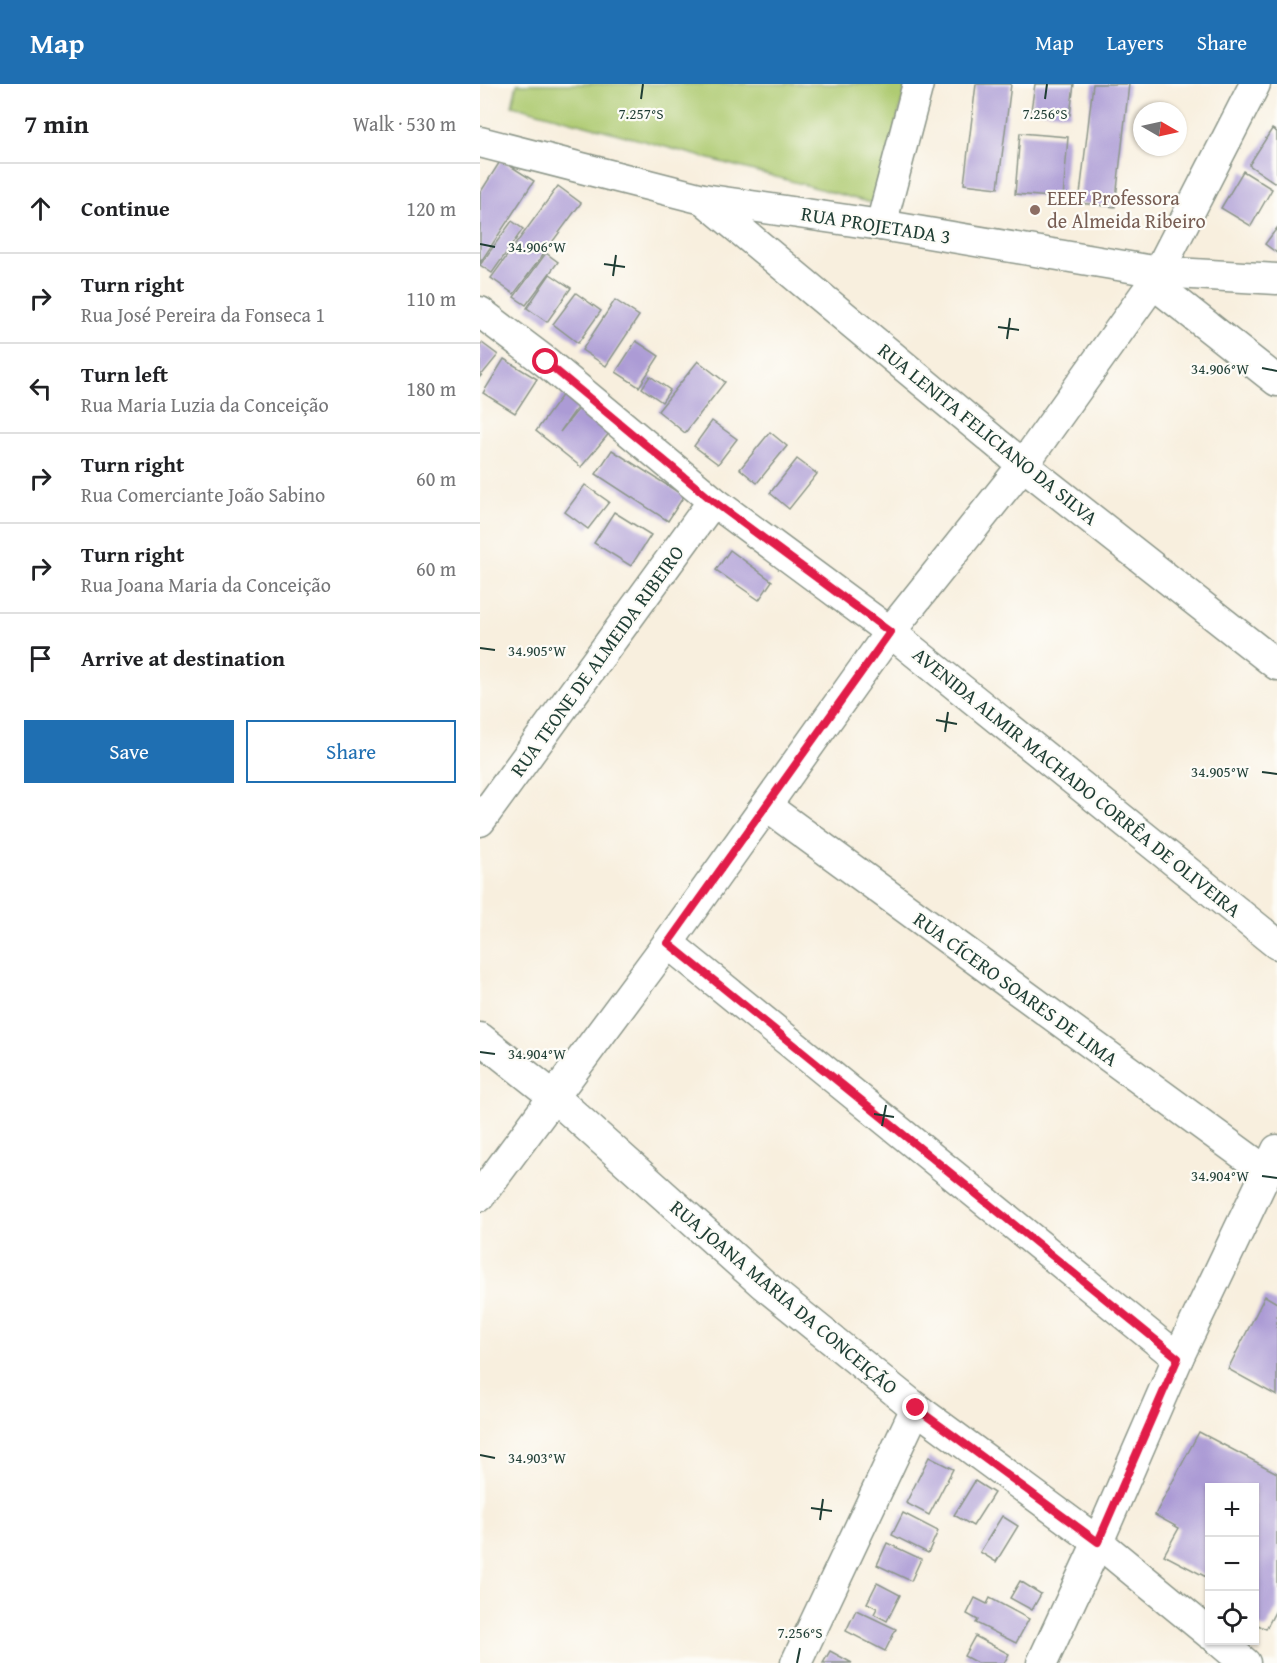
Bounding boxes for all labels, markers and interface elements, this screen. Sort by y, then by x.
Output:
text: Map [30,22,84,63]
text: Map [1035,27,1074,58]
text: Layers [1107,27,1164,58]
text: Share [1197,27,1247,58]
north arrow [1133,102,1187,156]
text: 7.257°S [618,103,664,124]
text: 7.256°S [1022,103,1068,124]
text: 7 min [24,104,89,143]
text: Walk · 530 m [353,109,456,138]
place label: EEEF Professora de Almeida Ribeiro [1047,183,1206,235]
icon: ahead [24,192,57,225]
text: Continue [81,192,170,224]
text: 120 m [406,194,456,223]
street label: RUA PROJETADA 3 [799,198,953,251]
marker: EEEF Professora de Almeida Ribeiro [1028,203,1042,217]
text: 34.906°W [508,236,566,257]
text: Turn right [81,268,184,300]
icon: right [24,282,57,315]
text: 110 m [406,284,456,313]
text: Rua José Pereira da Fonseca 1 [81,300,325,329]
street label: RUA LENITA FELICIANO DA SILVA [872,336,1105,532]
route start [532,348,558,374]
text: Turn left [81,358,168,390]
text: 34.906°W [1191,358,1249,379]
icon: left [24,372,57,405]
text: 180 m [406,374,456,403]
text: Rua Maria Luzia da Conceição [81,390,329,419]
text: Turn right [81,448,184,480]
icon: right [24,462,57,495]
text: 60 m [416,464,456,493]
text: Rua Comerciante João Sabino [81,480,325,509]
text: Turn right [81,538,184,570]
street label: RUA TEONE DE ALMEIDA RIBEIRO [503,539,690,782]
icon: right [24,552,57,585]
text: 60 m [416,554,456,583]
text: Rua Joana Maria da Conceição [81,570,331,599]
text: 34.905°W [508,640,566,661]
street label: AVENIDA ALMIR MACHADO CORRÊA DE OLIVEIRA [907,640,1248,923]
icon: arrive [24,642,57,675]
text: Arrive at destination [81,642,285,674]
button: Save [24,720,234,783]
button: Share [246,720,456,783]
text: 34.905°W [1191,761,1249,782]
street label: RUA CÍCERO SOARES DE LIMA [908,904,1125,1073]
text: 34.904°W [508,1043,566,1064]
text: 34.904°W [1191,1165,1249,1186]
street label: RUA JOANA MARIA DA CONCEIÇÃO [664,1193,904,1401]
route end [902,1394,928,1420]
text: 34.903°W [508,1447,566,1468]
map controls [1205,1483,1259,1645]
button: + [1205,1483,1259,1537]
button: − [1205,1537,1259,1591]
button: locate [1205,1591,1259,1645]
text: 7.256°S [777,1622,823,1643]

